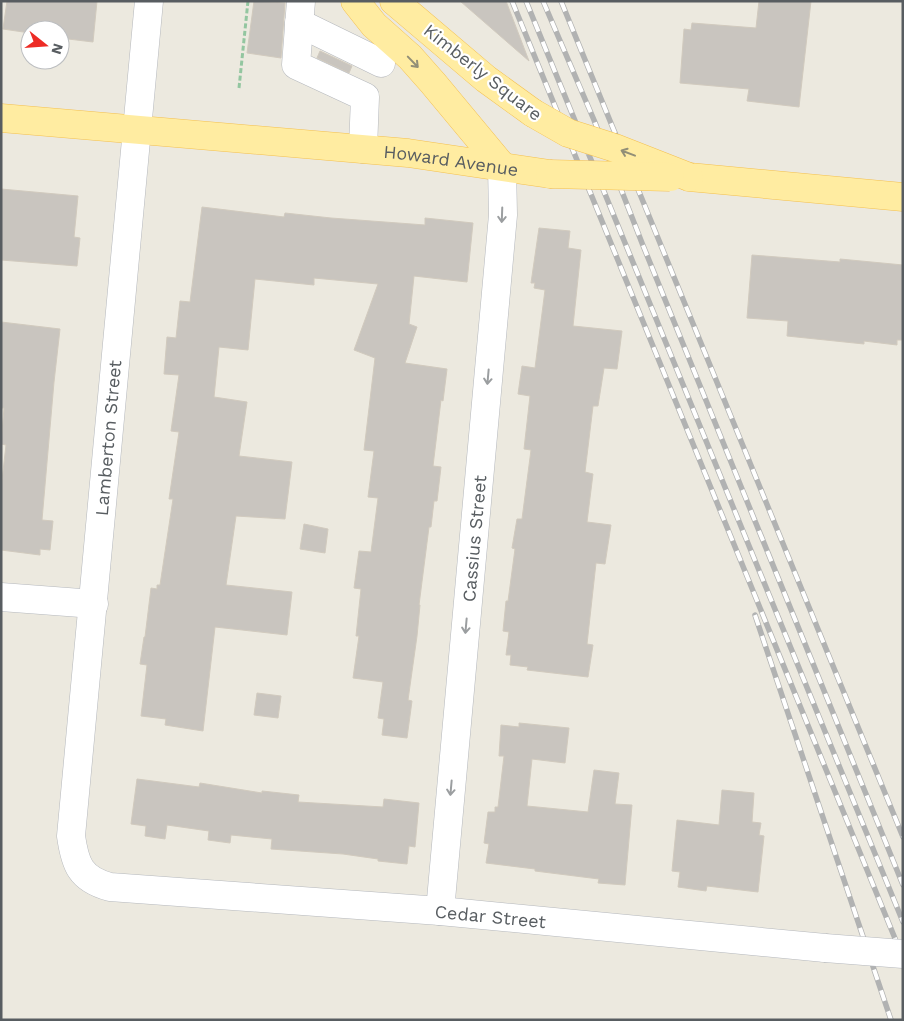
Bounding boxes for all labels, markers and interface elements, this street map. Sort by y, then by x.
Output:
street label: Kimberly Square [420,19,546,125]
north arrow [20,20,70,70]
text: N [48,42,67,56]
one-way arrow [407,55,419,68]
street label: Howard Avenue [383,140,520,180]
one-way arrow [621,147,636,157]
one-way arrow [498,207,507,223]
street label: Lamberton Street [91,359,125,517]
one-way arrow [483,368,493,384]
street label: Cassius Street [458,474,490,603]
one-way arrow [461,617,471,633]
one-way arrow [446,779,456,795]
street label: Cedar Street [434,900,547,932]

